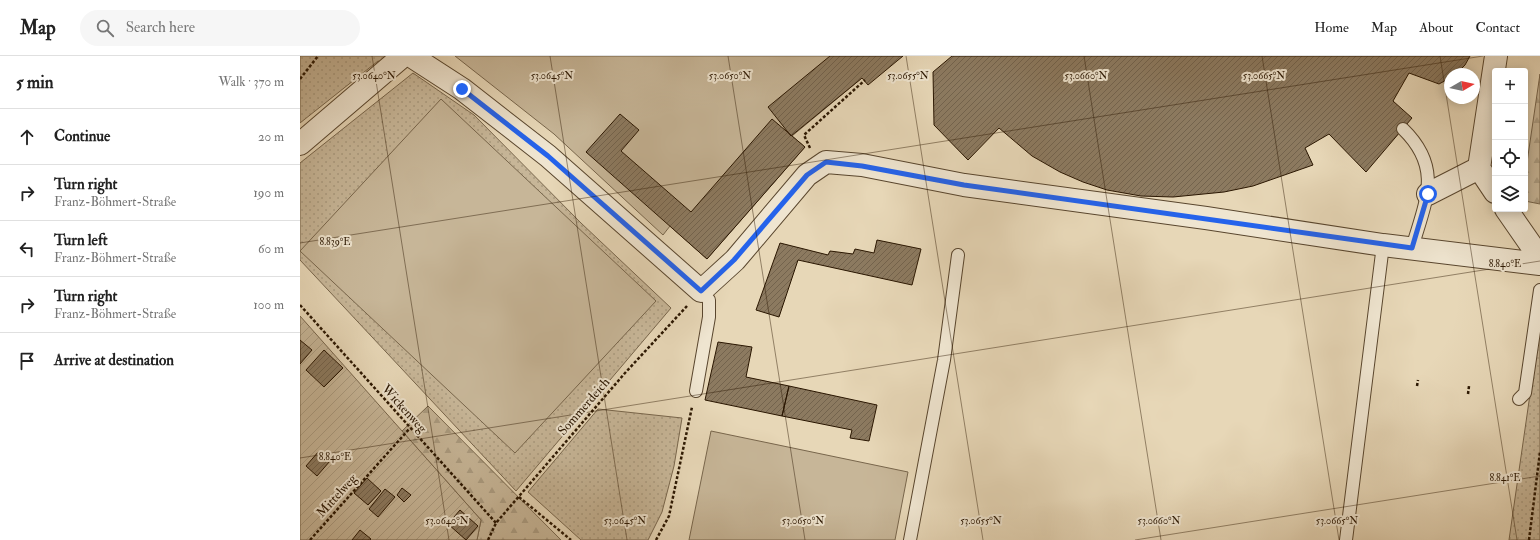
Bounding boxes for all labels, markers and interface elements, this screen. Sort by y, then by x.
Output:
search box [80,10,360,46]
text: Map [20,16,56,40]
icon: search [94,17,116,39]
text: Search here [126,18,195,37]
text: Home [1314,19,1349,36]
text: Map [1371,19,1397,36]
text: About [1419,19,1453,36]
text: Contact [1475,19,1520,36]
north arrow [1444,68,1480,104]
map controls [1492,68,1528,212]
button: + [1492,68,1528,104]
text: 53.0640°N [352,70,396,82]
text: 53.0645°N [531,70,573,82]
text: 53.0650°N [709,70,751,82]
text: 53.0655°N [887,70,929,82]
text: 53.0660°N [1065,70,1108,82]
text: 53.0665°N [1243,70,1285,82]
text: 5 min [16,72,54,93]
text: Walk · 370 m [219,74,284,90]
route end [453,80,471,98]
button: − [1492,104,1528,140]
icon: ahead [16,126,38,148]
text: Continue [54,127,110,146]
text: 20 m [258,129,284,145]
button: locate [1492,140,1528,176]
text: Turn right [54,175,117,194]
button: layers [1492,176,1528,212]
icon: right [16,182,38,204]
text: 190 m [253,185,284,201]
route start [1419,185,1437,203]
text: Franz-Böhmert-Straße [54,194,176,210]
text: Turn left [54,231,108,250]
text: 8.839°E [319,236,351,248]
icon: left [16,238,38,260]
text: 60 m [258,241,284,257]
text: Franz-Böhmert-Straße [54,250,176,266]
text: 8.840°E [1489,258,1521,270]
text: Turn right [54,287,117,306]
icon: right [16,294,38,316]
text: 100 m [253,297,284,313]
text: Franz-Böhmert-Straße [54,306,176,322]
icon: arrive [16,350,38,372]
text: Arrive at destination [54,351,174,370]
street label: Sommerdeich [554,374,613,439]
street label: Wickenweg [378,380,431,437]
text: 8.840°E [319,451,351,463]
street label: Mittelweg [313,470,361,521]
text: 8.841°E [1489,472,1521,484]
text: 53.0640°N [425,515,469,527]
text: 53.0645°N [604,515,646,527]
text: 53.0650°N [782,515,824,527]
text: 53.0655°N [960,515,1002,527]
text: 53.0660°N [1138,515,1181,527]
text: 53.0665°N [1316,515,1358,527]

